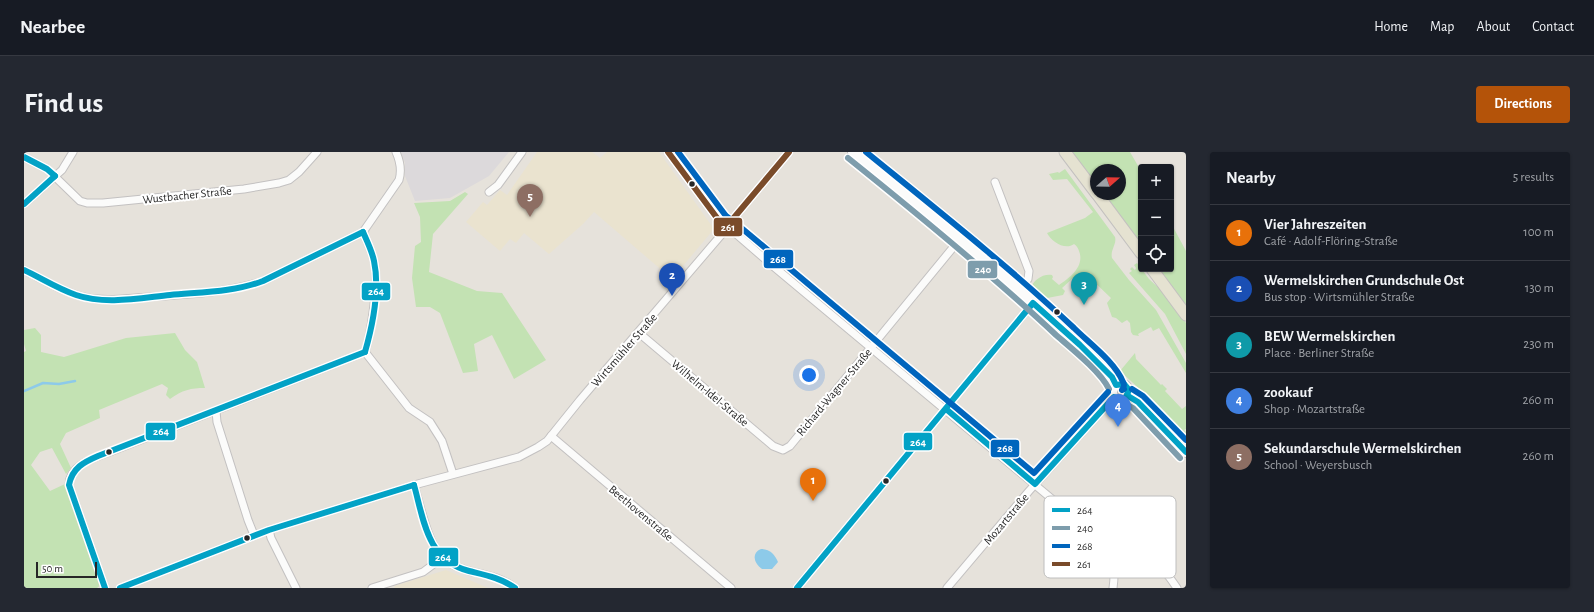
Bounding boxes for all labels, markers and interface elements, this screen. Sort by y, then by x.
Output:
text: Nearbee [20,18,85,37]
text: Home [1374,20,1408,34]
text: Map [1430,20,1454,34]
text: About [1476,20,1510,34]
text: Contact [1532,20,1574,34]
button: Directions [1476,86,1570,123]
text: Find us [24,90,103,118]
north arrow [1090,164,1126,200]
map controls [1138,164,1174,272]
button: + [1138,164,1174,200]
text: Nearby [1226,169,1276,186]
text: 5 results [1513,171,1554,184]
unlabelled marker [687,179,697,189]
street label: Wustbacher Straße [142,184,232,206]
pin: 5 [517,184,543,217]
button: − [1138,200,1174,236]
line badge: 261 [713,217,743,237]
text: Vier Jahreszeiten [1264,217,1366,232]
text: 261 [721,222,735,233]
text: 1 [1237,226,1241,239]
text: 100 m [1523,226,1554,239]
text: Café · Adolf-Flöring-Straße [1264,235,1398,248]
button: locate [1138,236,1174,272]
line badge: 268 [763,249,794,269]
text: 268 [770,254,786,265]
line badge: 240 [967,260,998,279]
pin: 2 [659,263,685,296]
text: 240 [975,264,991,275]
pin: 3 [1071,272,1097,305]
text: Wermelskirchen Grundschule Ost [1264,273,1464,288]
line badge: 264 [361,282,391,301]
text: 2 [1236,282,1242,295]
text: 130 m [1525,282,1554,295]
text: 264 [368,286,384,297]
text: Bus stop · Wirtsmühler Straße [1264,291,1414,304]
unlabelled marker [1052,307,1062,317]
street label: Wirtsmühler Straße [589,311,659,389]
text: BEW Wermelskirchen [1264,329,1395,344]
text: 3 [1236,338,1242,351]
text: 230 m [1523,338,1554,351]
street label: Richard-Wagner-Straße [794,346,874,438]
text: Place · Berliner Straße [1264,347,1374,360]
street label: Wilhelm-Idel-Straße [669,357,751,429]
your location [799,365,819,385]
text: zookauf [1264,385,1312,400]
pin: 4 [1105,394,1131,427]
text: 4 [1236,394,1242,407]
text: 260 m [1523,394,1554,407]
text: Shop · Mozartstraße [1264,403,1365,416]
line badge: 264 [145,422,176,441]
text: 264 [153,426,169,437]
line badge: 264 [903,432,933,451]
text: 264 [910,437,926,448]
line badge: 268 [990,439,1020,458]
text: Sekundarschule Wermelskirchen [1264,441,1461,456]
text: 268 [997,443,1013,454]
unlabelled marker [104,447,114,457]
text: 5 [1236,450,1242,463]
text: 260 m [1523,450,1554,463]
text: School · Weyersbusch [1264,459,1372,472]
pin: 1 [800,468,826,501]
unlabelled marker [881,476,891,486]
street label: Beethovenstraße [607,483,675,543]
street label: Mozartstraße [981,491,1031,547]
legend [1044,496,1176,578]
text: 264 [1077,505,1092,516]
text: 240 [1077,523,1093,534]
unlabelled marker [242,533,252,543]
text: 268 [1077,541,1092,552]
line badge: 264 [428,547,459,567]
text: 264 [435,552,451,563]
text: 261 [1077,559,1091,570]
scale bar [36,560,97,579]
text: 50 m [42,563,63,574]

